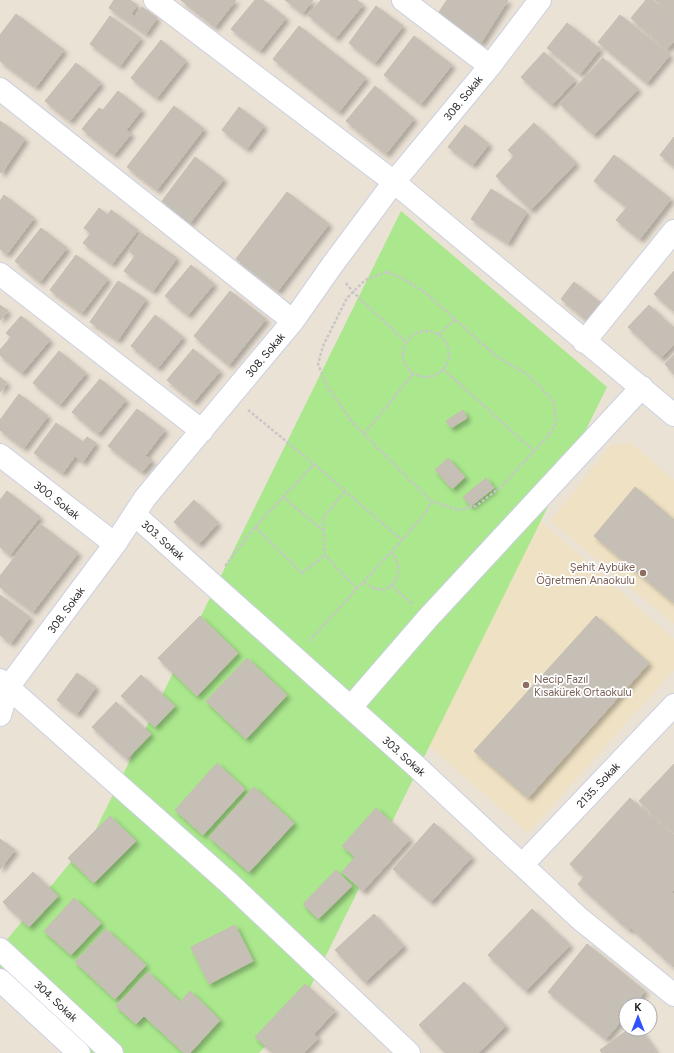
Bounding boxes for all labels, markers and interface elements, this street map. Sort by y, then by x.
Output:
street label: 308. Sokak [441,73,486,123]
street label: 308. Sokak [243,330,288,380]
street label: 300. Sokak [31,479,83,523]
street label: 303. Sokak [139,518,187,563]
place label: Şehit Aybüke Öğretmen Anaokulu [536,561,635,587]
marker: Şehit Aybüke Öğretmen Anaokulu [638,568,648,578]
street label: 308. Sokak [45,584,88,636]
place label: Necip Fazıl Kısakürek Ortaokulu [534,673,632,699]
marker: Necip Fazıl Kısakürek Ortaokulu [521,680,531,690]
street label: 303. Sokak [380,734,428,779]
street label: 2135. Sokak [574,759,623,811]
street label: 304. Sokak [31,978,80,1025]
north arrow [618,997,658,1037]
text: K [634,1001,642,1014]

